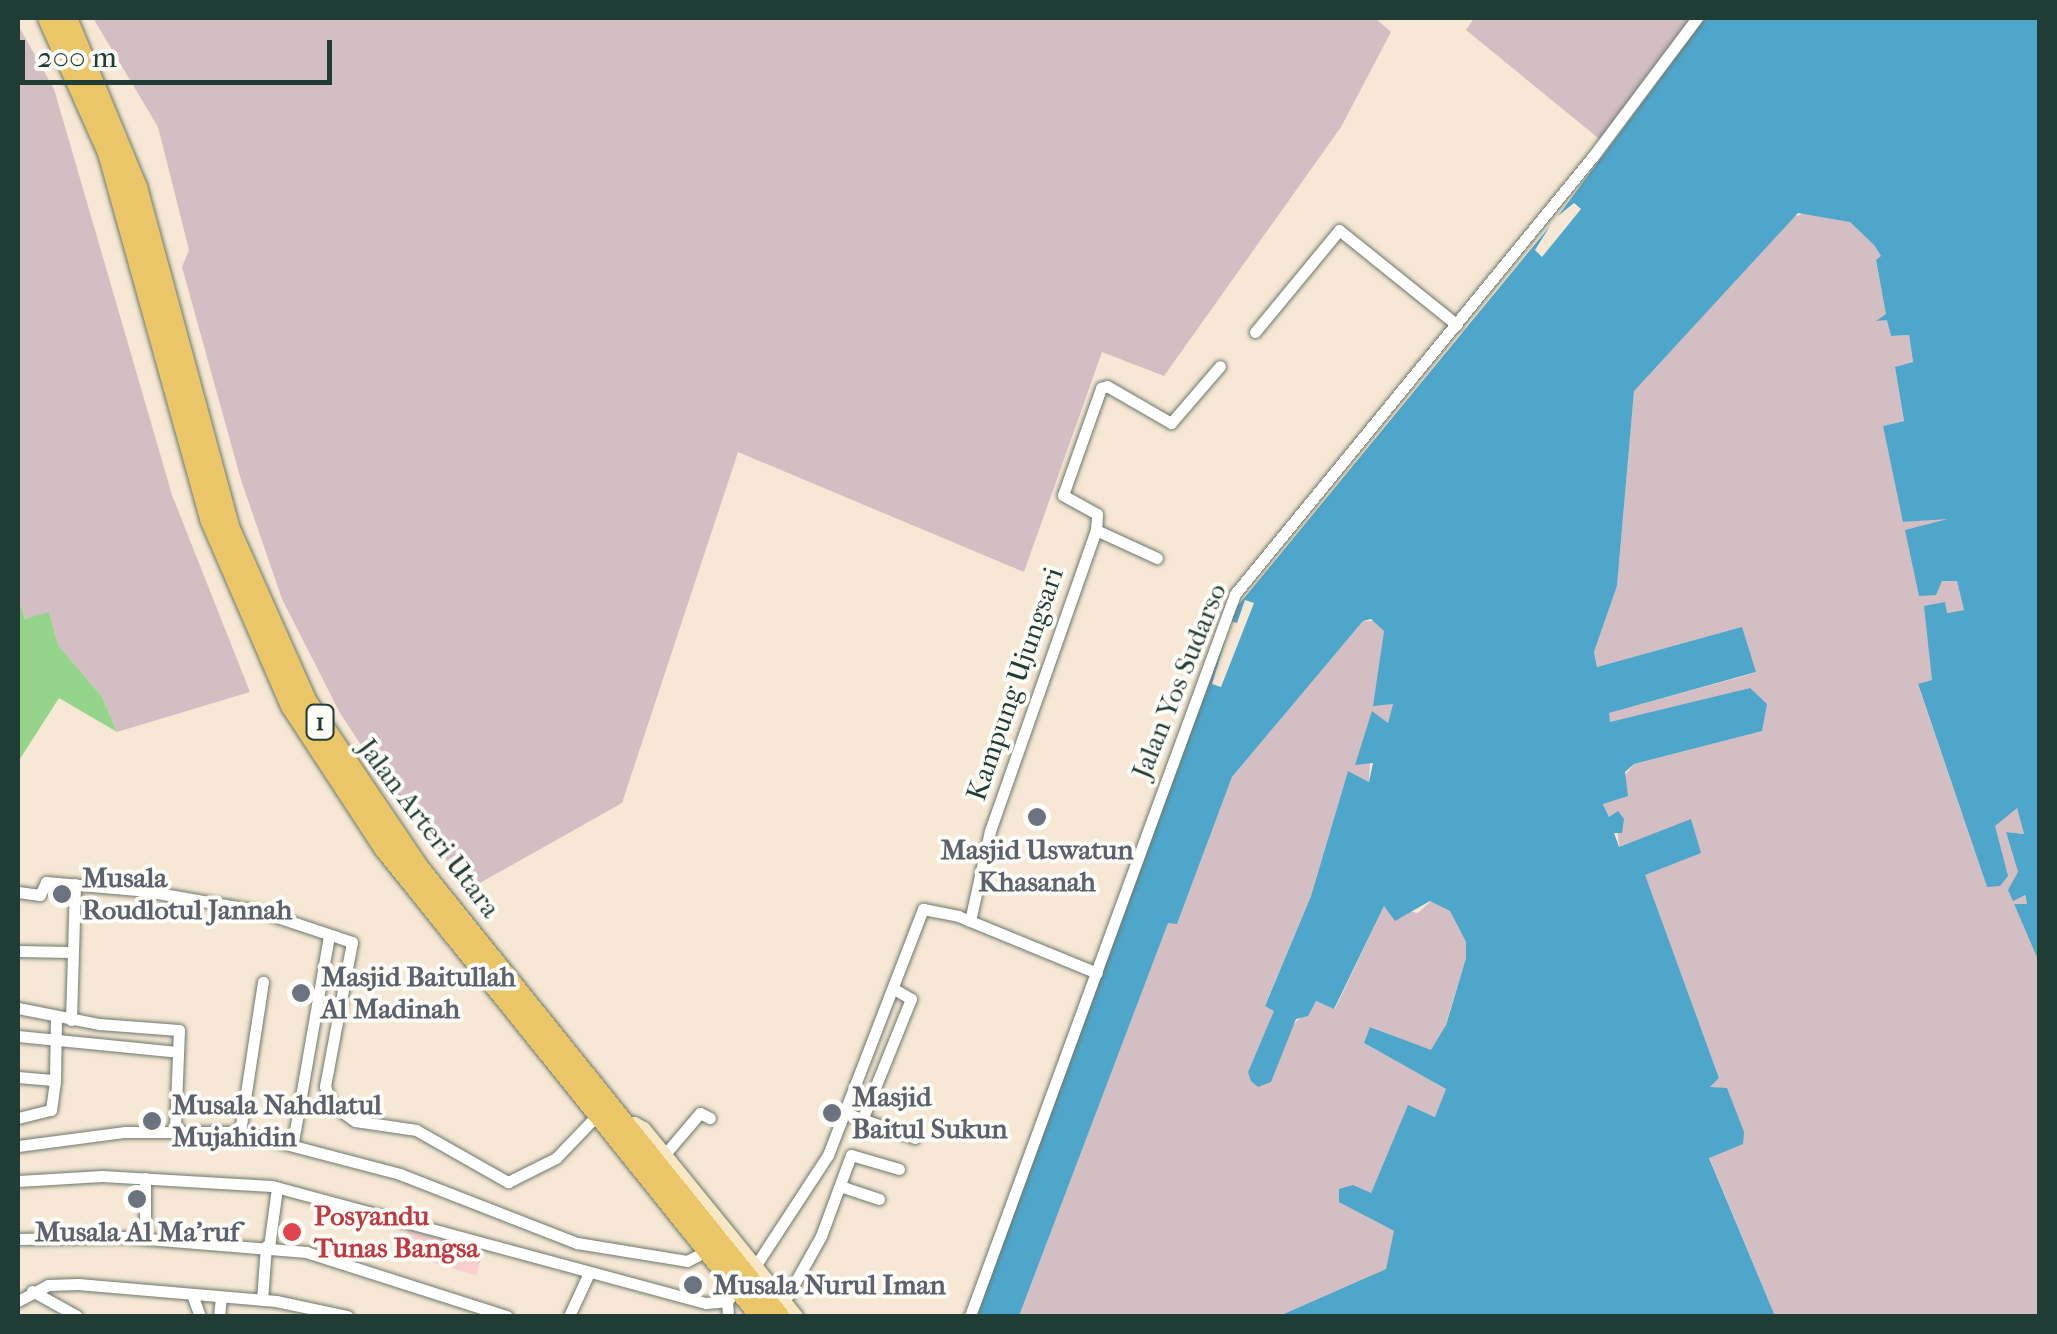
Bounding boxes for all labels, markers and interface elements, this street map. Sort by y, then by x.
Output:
scale bar [25,20,338,82]
text: 200 m [37,40,117,75]
street label: Kampung Ujungsari [959,563,1071,805]
street label: Jalan Yos Sudarso [1125,578,1233,784]
road number: 1 [305,702,335,742]
street label: Jalan Arteri Utara [351,732,507,924]
marker: Masjid Uswatun Khasanah [1026,806,1048,828]
place label: Masjid Uswatun Khasanah [940,833,1134,899]
place label: Musala Roudlotul Jannah [82,861,292,927]
marker: Musala Roudlotul Jannah [51,883,73,905]
place label: Masjid Baitullah Al Madinah [321,960,516,1026]
marker: Masjid Baitullah Al Madinah [290,982,312,1004]
place label: Masjid Baitul Sukun [852,1080,1008,1146]
place label: Musala Nahdlatul Mujahidin [172,1088,382,1154]
marker: Masjid Baitul Sukun [821,1102,843,1124]
marker: Musala Nahdlatul Mujahidin [141,1110,163,1132]
marker: Musala Al Ma'ruf [126,1188,148,1210]
place label: Posyandu Tunas Bangsa [314,1199,479,1265]
place label: Musala Al Ma'ruf [35,1215,239,1249]
marker: Posyandu Tunas Bangsa [279,1219,305,1245]
place label: Musala Nurul Iman [713,1268,946,1302]
marker: Musala Nurul Iman [682,1274,704,1296]

